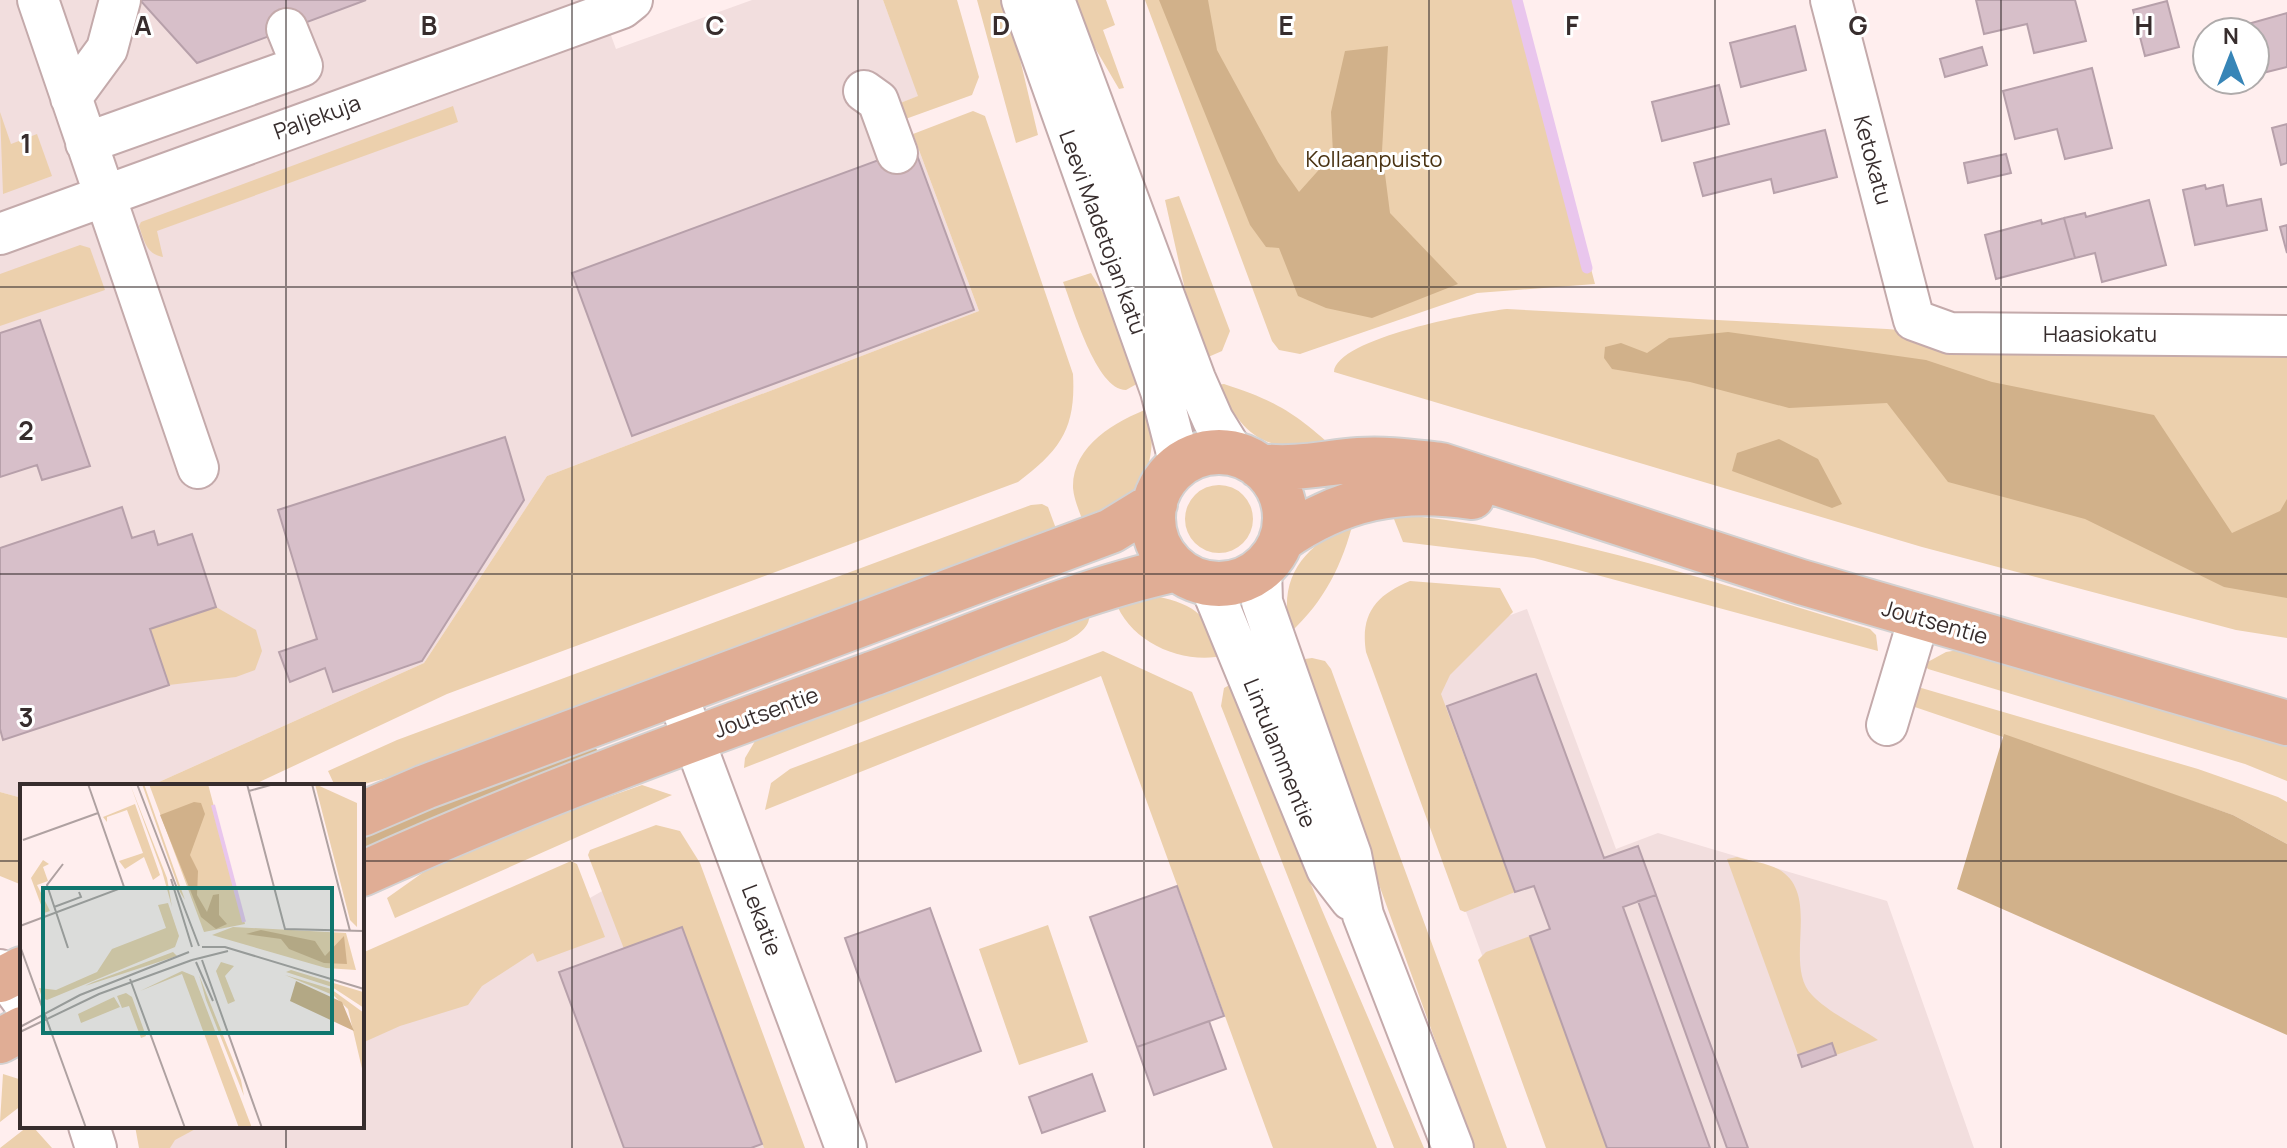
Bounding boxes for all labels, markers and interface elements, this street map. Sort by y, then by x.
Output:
text: A [134,7,152,43]
text: B [421,7,437,43]
text: C [705,7,725,43]
text: D [992,7,1010,43]
text: E [1278,7,1294,43]
text: F [1565,7,1579,43]
text: G [1848,7,1868,43]
text: H [2135,7,2153,43]
north arrow [2191,16,2271,96]
text: N [2223,21,2239,51]
street label: Paljekuja [269,87,365,147]
street label: Ketokatu [1847,112,1899,208]
text: 1 [20,125,32,161]
street label: Leevi Madetojan katu [1052,126,1154,338]
park label: Kollaanpuisto [1305,144,1443,174]
street label: Haasiokatu [2043,319,2157,349]
text: 2 [18,412,34,448]
street label: Joutsentie [1878,593,1992,651]
street label: Lintulammentie [1236,674,1324,832]
street label: Joutsentie [710,679,822,745]
text: 3 [18,699,34,735]
inset map [20,784,364,1128]
street label: Lekatie [735,880,789,960]

